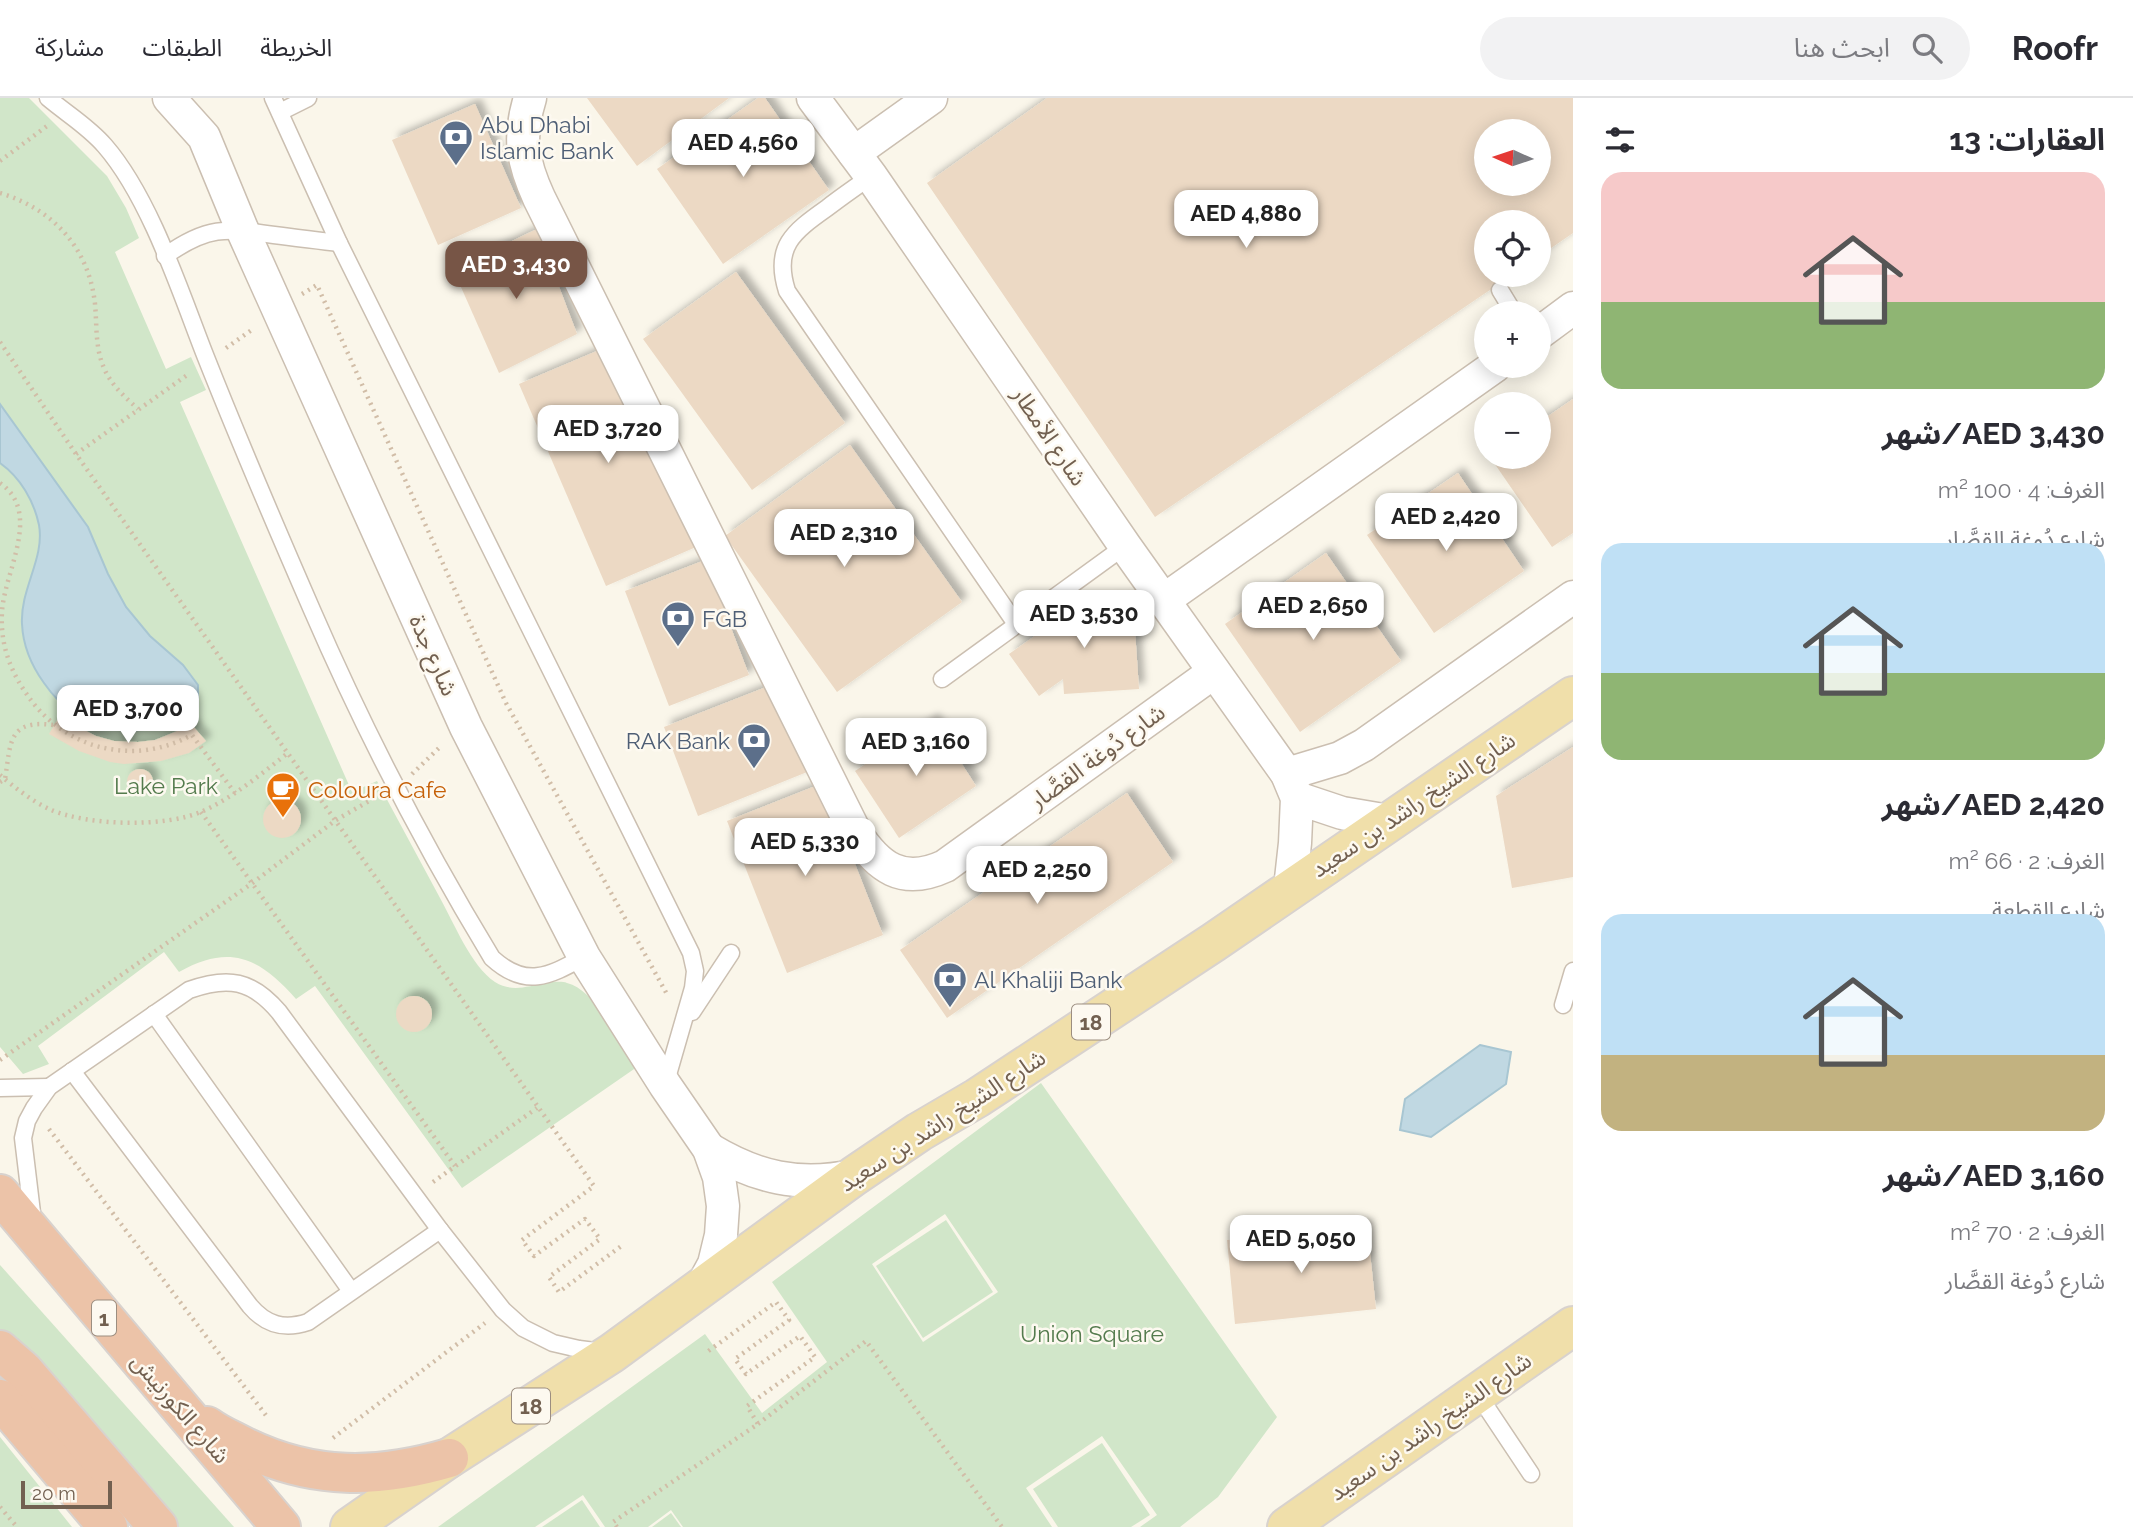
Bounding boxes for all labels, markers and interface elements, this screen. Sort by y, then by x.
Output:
search box [1480,17,1970,80]
icon: search [1908,29,1946,67]
text: Roofr [2012,29,2098,68]
text: مشاركة [35,33,104,62]
text: الطبقات [142,33,222,62]
text: الخريطة [260,33,332,62]
text: ابحث هنا [1794,33,1890,63]
place label: Abu Dhabi Islamic Bank [480,111,614,164]
bank icon: Abu Dhabi Islamic Bank [437,118,475,167]
north arrow [1474,119,1550,196]
map controls [1474,119,1551,469]
pin: AED 4,560 [663,120,823,179]
icon: filters [1601,121,1639,159]
text: العقارات: 13 [1949,122,2105,157]
text: AED 4,560 [688,128,798,155]
pin: AED 4,880 [1166,190,1326,250]
text: AED 4,880 [1190,199,1302,226]
button: locate [1474,210,1551,287]
icon: home [1790,217,1916,343]
pin: AED 3,430 [436,242,596,301]
text: AED 3,430 [461,250,571,277]
button: + [1474,301,1551,378]
street label: شارع الأمطار [1003,381,1093,493]
button: − [1474,392,1551,469]
pin: AED 3,720 [528,406,688,465]
text: AED 3,720 [554,414,662,441]
text: AED 3,430/شهر [1882,416,2105,451]
text: الغرف: 4 · 100 m² [1938,476,2105,503]
pin: AED 2,420 [1366,494,1526,553]
text: AED 2,420 [1391,502,1501,529]
pin: AED 2,310 [764,510,924,569]
text: AED 2,310 [790,518,898,545]
text: شارع دُوغة القصَّار [1945,525,2105,552]
pin: AED 2,650 [1233,582,1393,642]
icon: home [1790,588,1916,714]
pin: AED 3,530 [1004,590,1164,650]
text: AED 2,650 [1258,591,1368,618]
bank icon: FGB [659,599,697,648]
text: AED 3,530 [1029,599,1139,626]
place label: FGB [702,605,747,632]
street label: شارع جدة [401,610,464,701]
pin: AED 3,700 [48,686,208,745]
text: AED 3,700 [73,694,183,721]
street label: شارع دُوغة القصَّار [1023,698,1172,818]
pin: AED 3,160 [836,718,996,778]
bank icon: RAK Bank [735,721,773,770]
street label: شارع الشيخ راشد بن سعيد [1306,726,1522,886]
place label: RAK Bank [626,727,730,754]
text: AED 3,160 [862,727,970,754]
cafe icon: Coloura Cafe [264,770,302,819]
park label: Lake Park [114,772,218,799]
place label: Coloura Cafe [308,776,446,803]
text: AED 2,420/شهر [1882,787,2105,822]
pin: AED 5,330 [725,818,885,878]
text: AED 5,330 [750,827,860,854]
pin: AED 2,250 [957,846,1117,906]
text: الغرف: 2 · 66 m² [1949,847,2105,874]
text: AED 2,250 [982,855,1092,882]
text: شارع القِطعة [1992,896,2105,923]
icon: home [1790,959,1916,1085]
bank icon: Al Khaliji Bank [931,960,969,1009]
place label: Al Khaliji Bank [974,966,1122,993]
road number: 18 [1072,1004,1110,1040]
street label: شارع الشيخ راشد بن سعيد [834,1043,1052,1200]
text: AED 3,160/شهر [1883,1158,2105,1193]
pin: AED 5,050 [1221,1216,1381,1275]
text: الغرف: 2 · 70 m² [1950,1218,2105,1245]
text: AED 5,050 [1246,1224,1356,1251]
text: شارع دُوغة القصَّار [1945,1267,2105,1294]
road number: 1 [92,1300,116,1336]
park label: Union Square [1020,1320,1164,1347]
street label: شارع الشيخ راشد بن سعيد [1324,1346,1538,1509]
street label: شارع الكورنيش [123,1348,236,1471]
road number: 18 [512,1388,550,1424]
scale bar [21,1478,112,1510]
text: 20 m [32,1482,76,1504]

